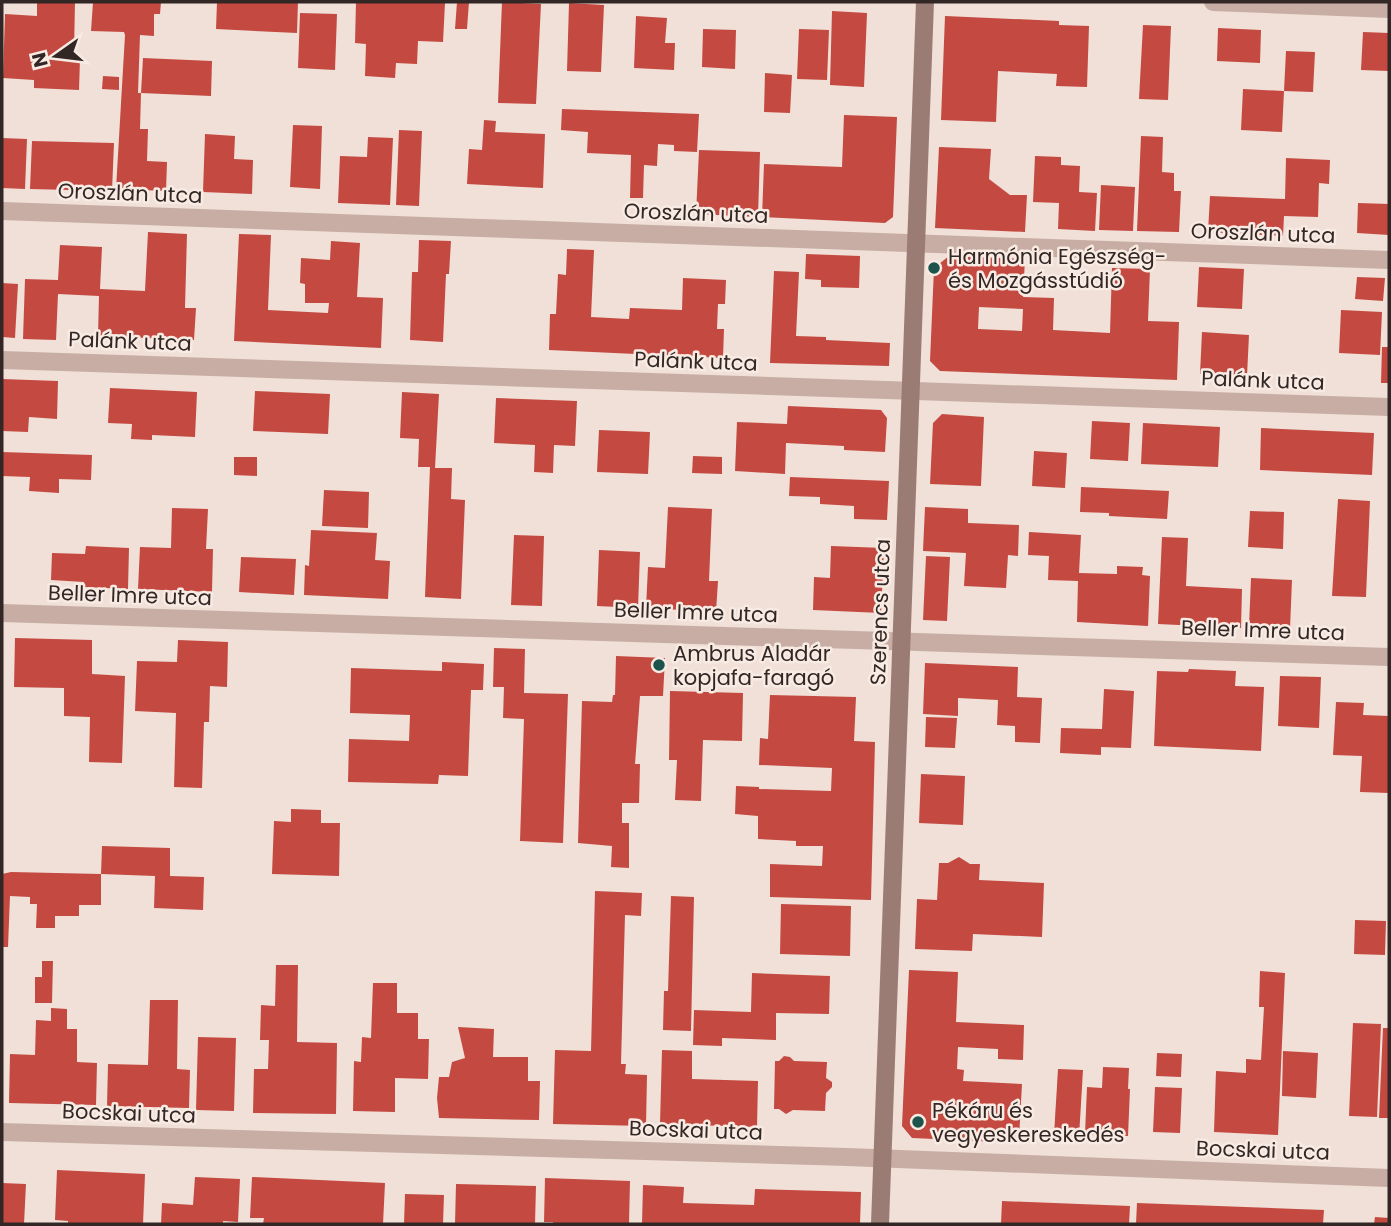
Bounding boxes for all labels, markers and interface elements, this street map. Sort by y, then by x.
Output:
north arrow [21,21,91,91]
text: N [25,50,55,70]
street label: Oroszlán utca [57,176,203,210]
street label: Oroszlán utca [623,196,769,230]
street label: Oroszlán utca [1190,216,1336,250]
place label: Harmónia Egészség- és Mozgásstúdió [948,242,1166,295]
marker: Harmónia Egészség- és Mozgásstúdió [926,260,942,276]
street label: Palánk utca [68,324,192,358]
street label: Palánk utca [634,344,758,378]
street label: Palánk utca [1201,363,1325,397]
street label: Szerencs utca [863,538,897,686]
street label: Beller Imre utca [48,578,212,612]
street label: Beller Imre utca [614,595,778,629]
street label: Beller Imre utca [1181,613,1345,647]
place label: Ambrus Aladár kopjafa-faragó [673,639,834,692]
marker: Ambrus Aladár kopjafa-faragó [651,657,667,673]
street label: Bocskai utca [62,1096,196,1130]
place label: Pékáru és vegyeskereskedés [932,1096,1124,1149]
street label: Bocskai utca [629,1113,763,1147]
marker: Pékáru és vegyeskereskedés [910,1114,926,1130]
street label: Bocskai utca [1196,1133,1330,1167]

